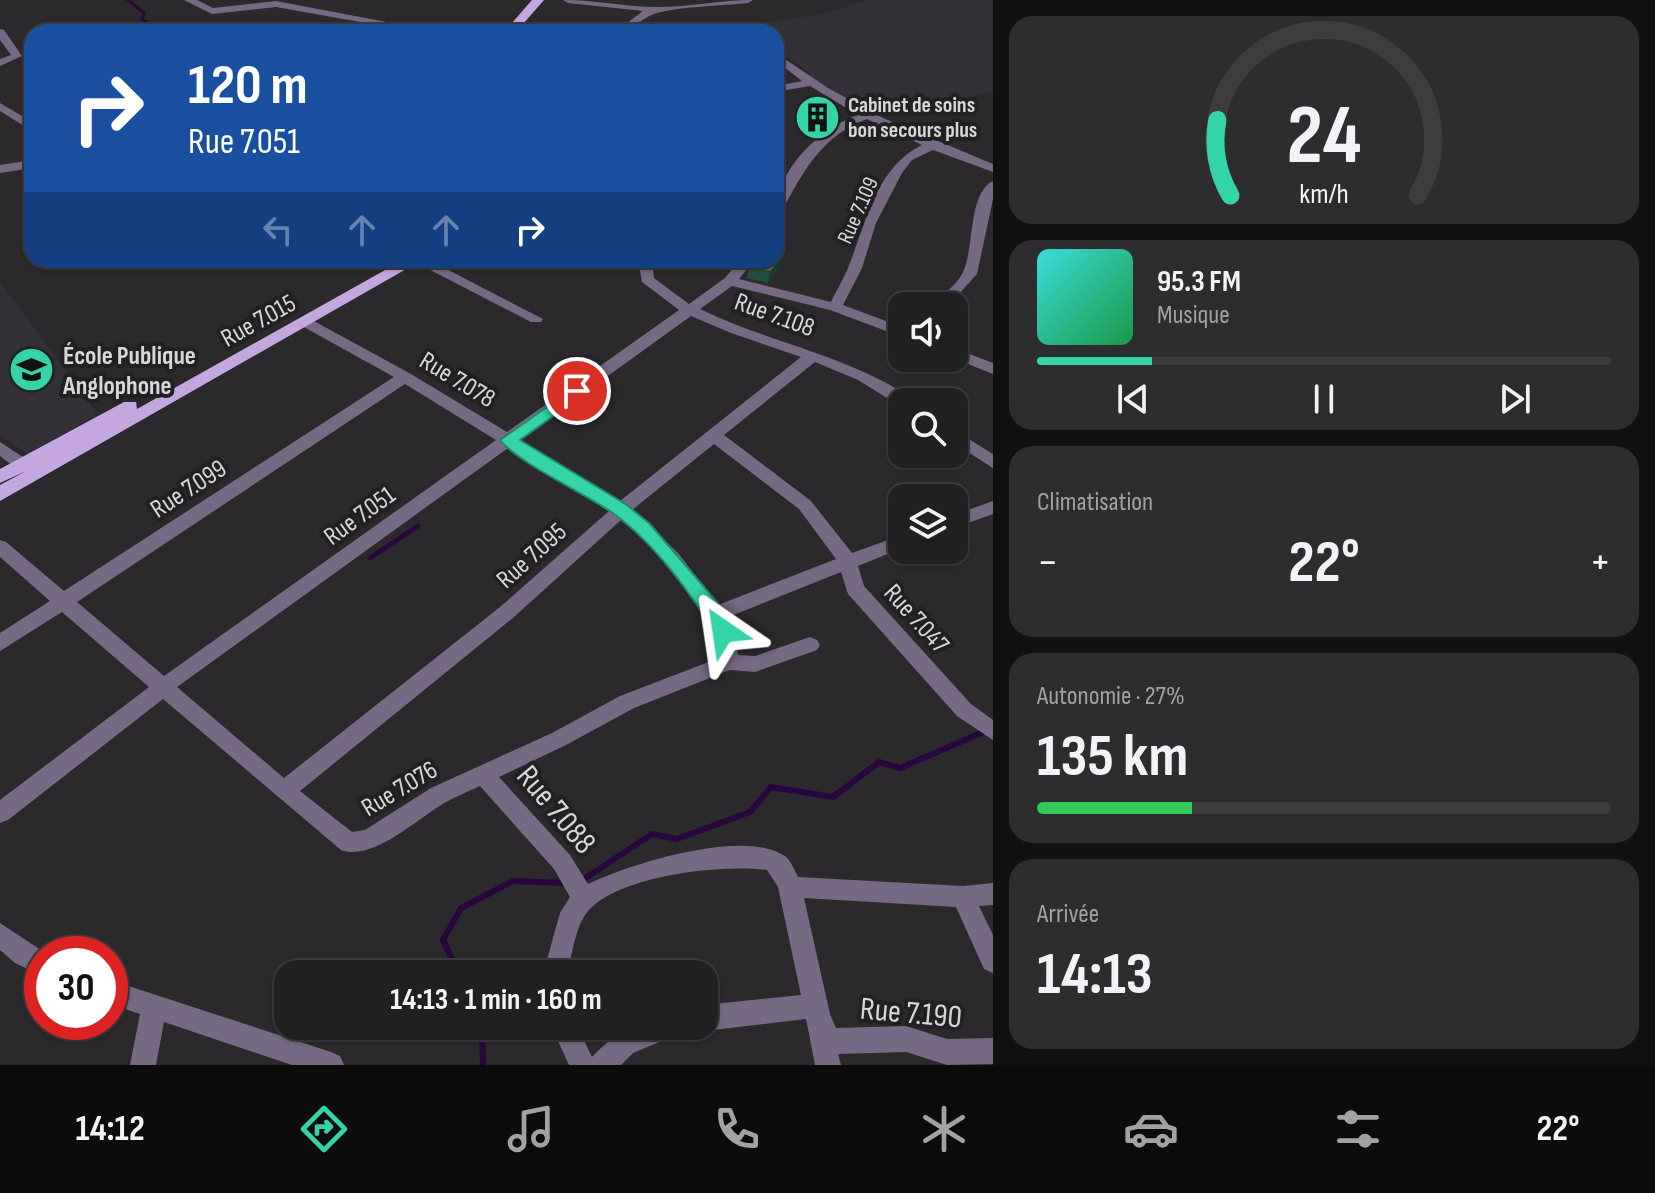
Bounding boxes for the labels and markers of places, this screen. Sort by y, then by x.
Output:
place label: Cabinet de soins bon secours plus [848,92,977,144]
building icon: Cabinet de soins bon secours plus [793,93,841,141]
place label: École Publique Anglophone [62,341,196,402]
school or university icon: École Publique Anglophone [8,346,56,394]
pin [543,357,611,425]

